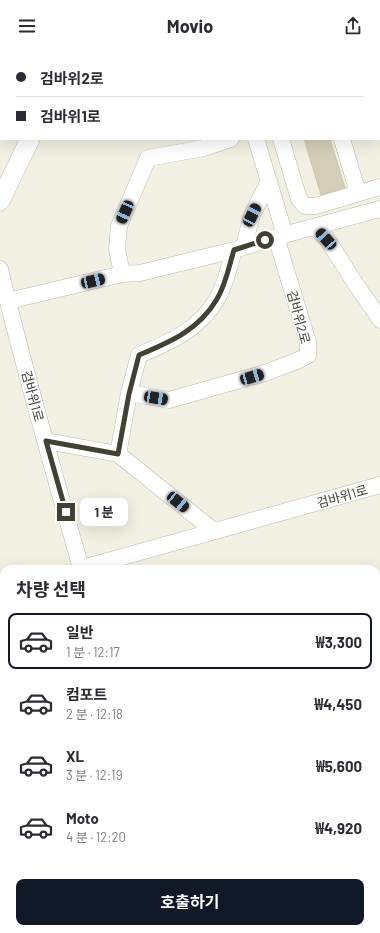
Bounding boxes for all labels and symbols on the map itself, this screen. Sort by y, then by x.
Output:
car [115,199,135,225]
car [241,202,263,228]
car [314,226,338,252]
route start [256,231,274,249]
car [80,272,106,290]
street label: 검바위2로 [284,288,314,346]
car [239,368,265,386]
street label: 검바위1로 [18,369,48,423]
car [143,390,169,406]
street label: 검바위1로 [315,481,369,511]
car [165,490,191,514]
callout: 1 분 [80,498,128,526]
route end [57,503,75,521]

